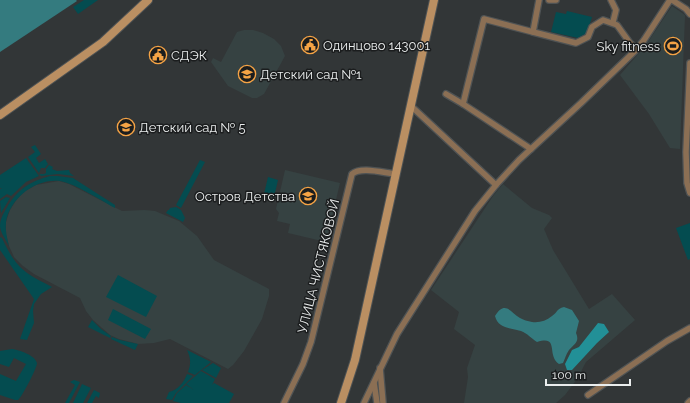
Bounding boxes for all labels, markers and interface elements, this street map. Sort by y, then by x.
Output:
public building icon: Одинцово 143001 [300,35,320,55]
sports icon: Sky fitness [663,36,683,56]
place label: Одинцово 143001 [323,38,430,53]
place label: Sky fitness [597,39,660,54]
public building icon: СДЭК [148,45,168,65]
place label: СДЭК [171,48,207,63]
school or university icon: Детский сад №1 [237,64,257,84]
place label: Детский сад №1 [260,67,362,82]
school or university icon: Детский сад № 5 [116,117,136,137]
place label: Детский сад № 5 [139,120,246,135]
school or university icon: Остров Детства [298,186,318,206]
place label: Остров Детства [195,189,295,204]
street label: УЛИЦА ЧИСТЯКОВОЙ [295,198,342,335]
scale bar [546,361,630,387]
text: 100 m [552,368,586,382]

